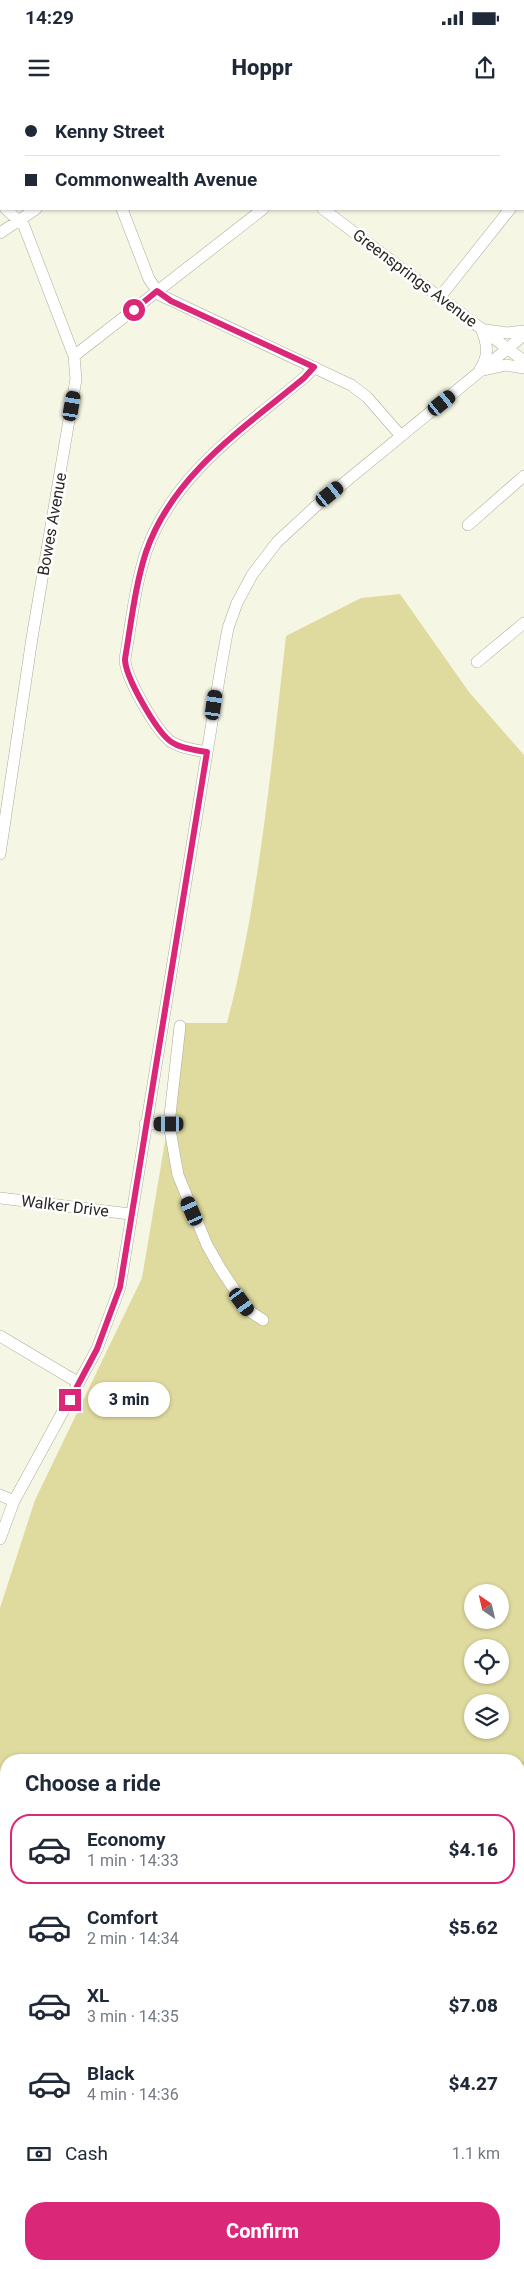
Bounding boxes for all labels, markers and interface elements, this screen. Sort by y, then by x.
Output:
text: 14:29 [25,6,74,29]
icon: menu [25,54,53,82]
icon: share [471,54,499,82]
text: Hoppr [232,55,292,80]
text: Kenny Street [55,120,165,143]
text: Commonwealth Avenue [55,168,257,191]
street label: Greensprings Avenue [349,225,481,331]
route start [123,299,145,321]
car [425,388,458,418]
car [62,390,81,422]
street label: Bowes Avenue [34,471,70,577]
car [313,479,346,509]
car [204,689,223,721]
car [154,1117,184,1132]
street label: Walker Drive [20,1191,110,1221]
car [179,1194,204,1228]
car [227,1285,256,1319]
callout: 3 min [88,1382,170,1418]
route end [59,1389,81,1411]
text: 3 min [109,1390,149,1409]
north arrow [464,1584,509,1629]
map controls [464,1584,509,1739]
button: locate [464,1639,509,1684]
button: layers [464,1694,509,1739]
text: Choose a ride [25,1771,161,1796]
icon: car [27,1827,72,1872]
text: Economy [87,1828,166,1851]
text: $4.16 [449,1838,498,1861]
text: 1 min · 14:33 [87,1851,179,1870]
icon: car [27,1905,72,1950]
text: Comfort [87,1906,158,1929]
text: $5.62 [449,1916,498,1939]
text: 2 min · 14:34 [87,1929,179,1948]
icon: car [27,1983,72,2028]
text: XL [87,1984,109,2007]
text: $7.08 [449,1994,498,2017]
text: 3 min · 14:35 [87,2007,179,2026]
icon: car [27,2061,72,2106]
text: Black [87,2062,134,2085]
text: $4.27 [449,2072,498,2095]
text: 4 min · 14:36 [87,2085,179,2104]
icon: cash [25,2140,53,2168]
text: Cash [65,2142,108,2165]
text: 1.1 km [452,2144,500,2163]
button: Confirm [25,2202,500,2260]

